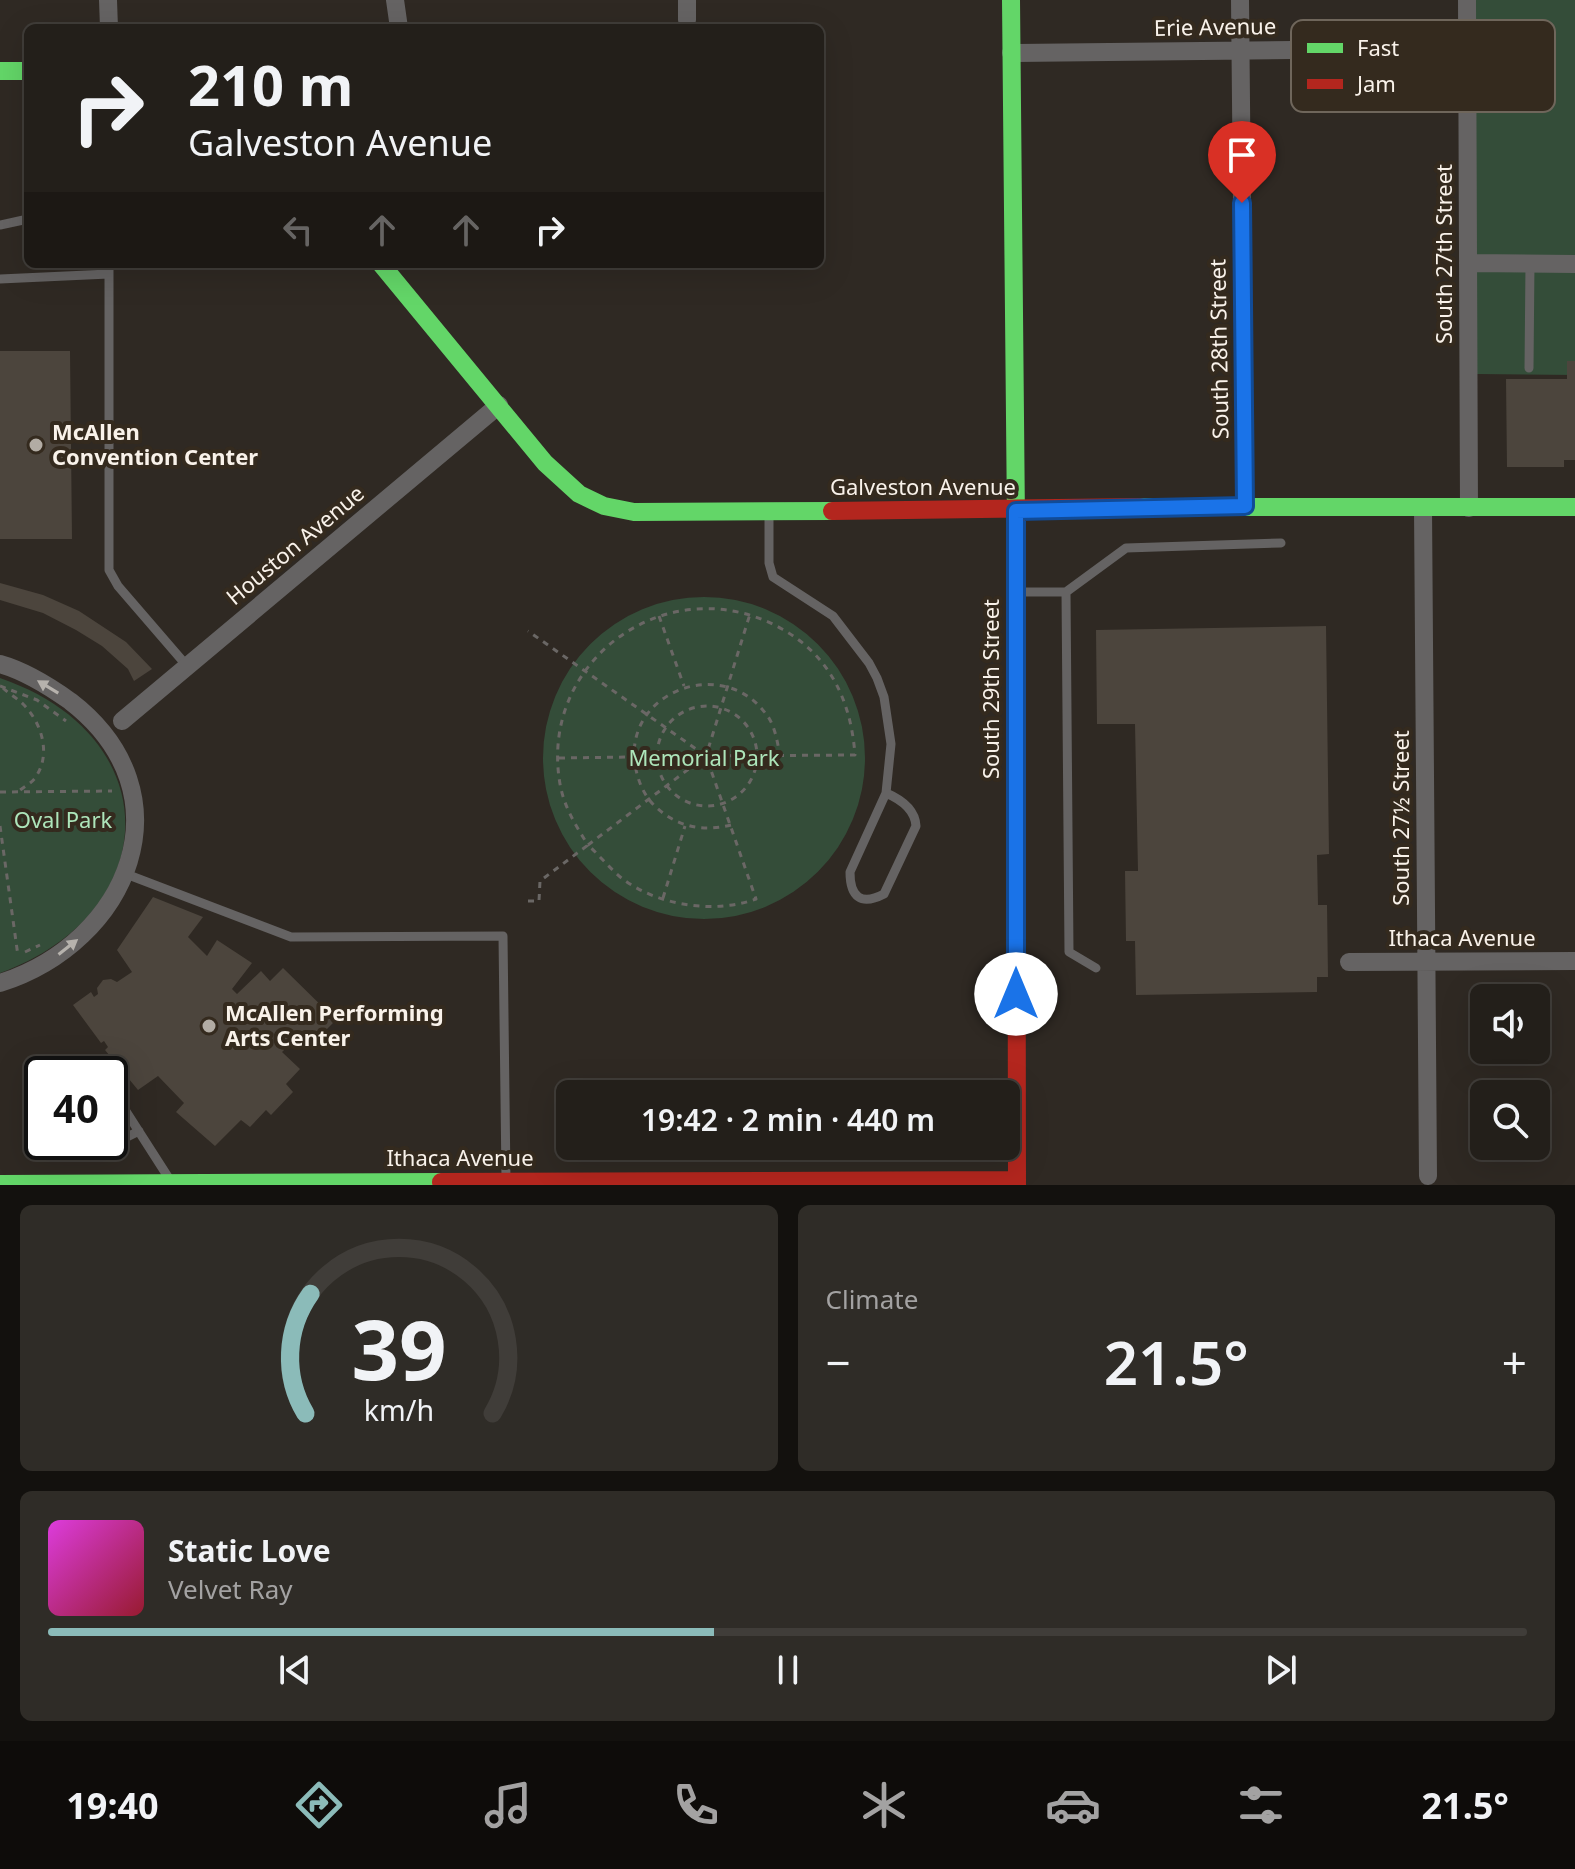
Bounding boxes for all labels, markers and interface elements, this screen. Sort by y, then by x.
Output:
street label: Erie Avenue [1154,10,1276,42]
legend [1291,20,1555,112]
text: Fast [1357,32,1399,62]
text: 210 m [188,46,353,122]
icon: right [56,56,160,160]
text: Jam [1355,68,1396,98]
text: Galveston Avenue [188,118,492,167]
pin [1208,121,1276,203]
icon: arrive [1220,133,1264,177]
street label: South 27th Street [1428,164,1458,344]
icon: left [276,208,320,252]
icon: ahead [360,208,404,252]
icon: ahead [444,208,488,252]
icon: right [528,208,572,252]
street label: South 28th Street [1201,259,1235,439]
place label: McAllen Convention Center [52,416,258,471]
marker: McAllen Convention Center [27,436,45,454]
street label: Galveston Avenue [830,471,1016,501]
street label: Houston Avenue [219,478,370,611]
street label: South 29th Street [975,599,1005,779]
one-way arrow [37,680,59,694]
street label: South 27½ Street [1385,730,1415,906]
park label: Memorial Park [628,742,780,772]
park label: Oval Park [14,804,113,834]
street label: Ithaca Avenue [1388,922,1536,952]
one-way arrow [58,939,78,956]
position arrow [974,952,1058,1036]
map controls [1470,984,1550,1160]
button: sound [1470,984,1550,1064]
place label: McAllen Performing Arts Center [225,997,444,1052]
marker: McAllen Performing Arts Center [200,1017,218,1035]
speed limit sign: 40 [24,1056,128,1160]
button: search [1470,1080,1550,1160]
text: 19:42 · 2 min · 440 m [641,1099,935,1140]
street label: Ithaca Avenue [386,1142,534,1172]
text: Climate [826,1281,918,1317]
text: 39 [351,1291,446,1404]
text: 21.5° [1104,1321,1249,1403]
text: − [826,1332,851,1392]
text: + [1502,1332,1527,1392]
text: km/h [364,1390,434,1429]
text: Static Love [168,1530,331,1571]
text: Velvet Ray [168,1571,293,1607]
icon: previous [273,1648,317,1692]
icon: pause [766,1648,810,1692]
icon: next [1259,1648,1303,1692]
icon: directions [291,1777,347,1833]
icon: music [480,1777,536,1833]
icon: phone [668,1777,724,1833]
icon: climate [856,1777,912,1833]
icon: car [1045,1777,1101,1833]
icon: filters [1233,1777,1289,1833]
text: 19:40 [66,1781,159,1830]
text: 21.5° [1422,1781,1509,1830]

